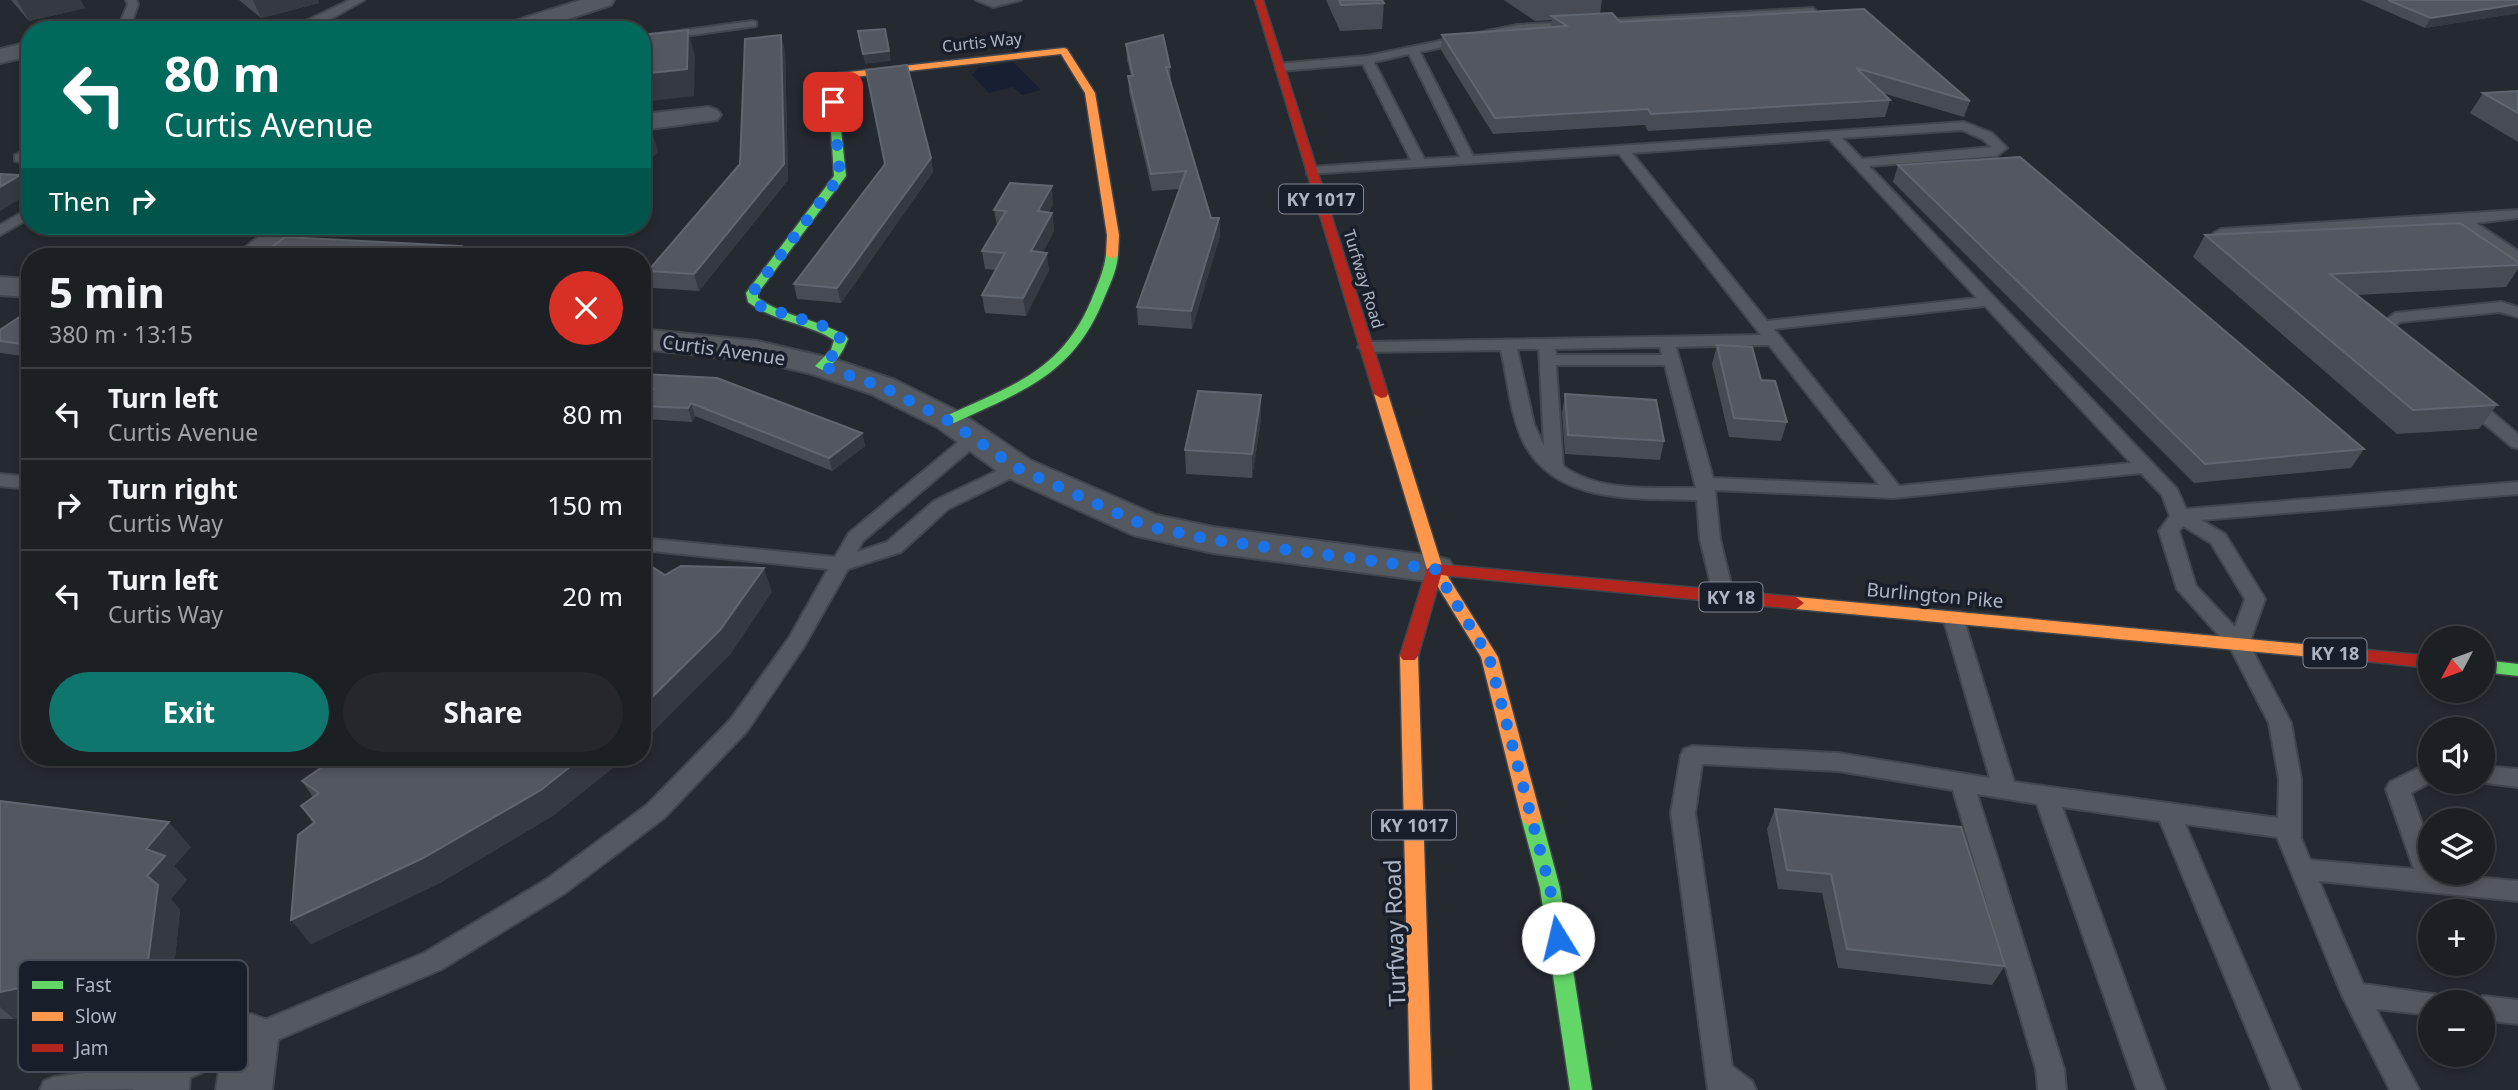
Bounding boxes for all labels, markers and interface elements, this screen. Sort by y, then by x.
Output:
street label: Curtis Way [941,27,1024,57]
text: 80 m [164,40,281,106]
icon: left [49,49,140,140]
pin [803,72,863,132]
icon: arrive [814,83,852,121]
text: Curtis Avenue [164,103,373,146]
icon: right [124,182,162,220]
text: Then [49,183,110,219]
road number: KY 1017 [1279,184,1363,214]
street label: Turfway Road [1339,227,1389,331]
text: 5 min [49,263,165,320]
button: close [549,271,623,345]
text: 380 m · 13:15 [49,318,193,350]
street label: Curtis Avenue [661,328,787,372]
text: Turn left [108,380,219,416]
icon: left [49,395,87,433]
text: 80 m [562,396,623,432]
text: Curtis Avenue [108,416,258,448]
text: Turn right [108,471,238,507]
icon: right [49,486,87,524]
text: 150 m [547,487,623,523]
text: Curtis Way [108,507,223,539]
text: Turn left [108,562,219,598]
street label: Burlington Pike [1865,576,2005,614]
icon: left [49,577,87,615]
text: 20 m [562,578,623,614]
road number: KY 18 [1700,582,1762,612]
text: Curtis Way [108,598,223,630]
north arrow [2418,626,2496,704]
map controls [2418,626,2495,1067]
road number: KY 18 [2304,638,2366,668]
button: Exit [49,672,329,752]
button: Share [343,672,623,752]
button: sound [2418,717,2495,794]
button: layers [2418,808,2495,885]
road number: KY 1017 [1372,810,1456,840]
street label: Turfway Road [1375,859,1413,1007]
button: + [2418,899,2495,976]
position arrow [1521,901,1595,975]
legend [18,960,248,1072]
text: Fast [75,972,112,998]
button: − [2418,990,2495,1067]
text: Slow [75,1003,116,1029]
text: Jam [73,1035,109,1061]

